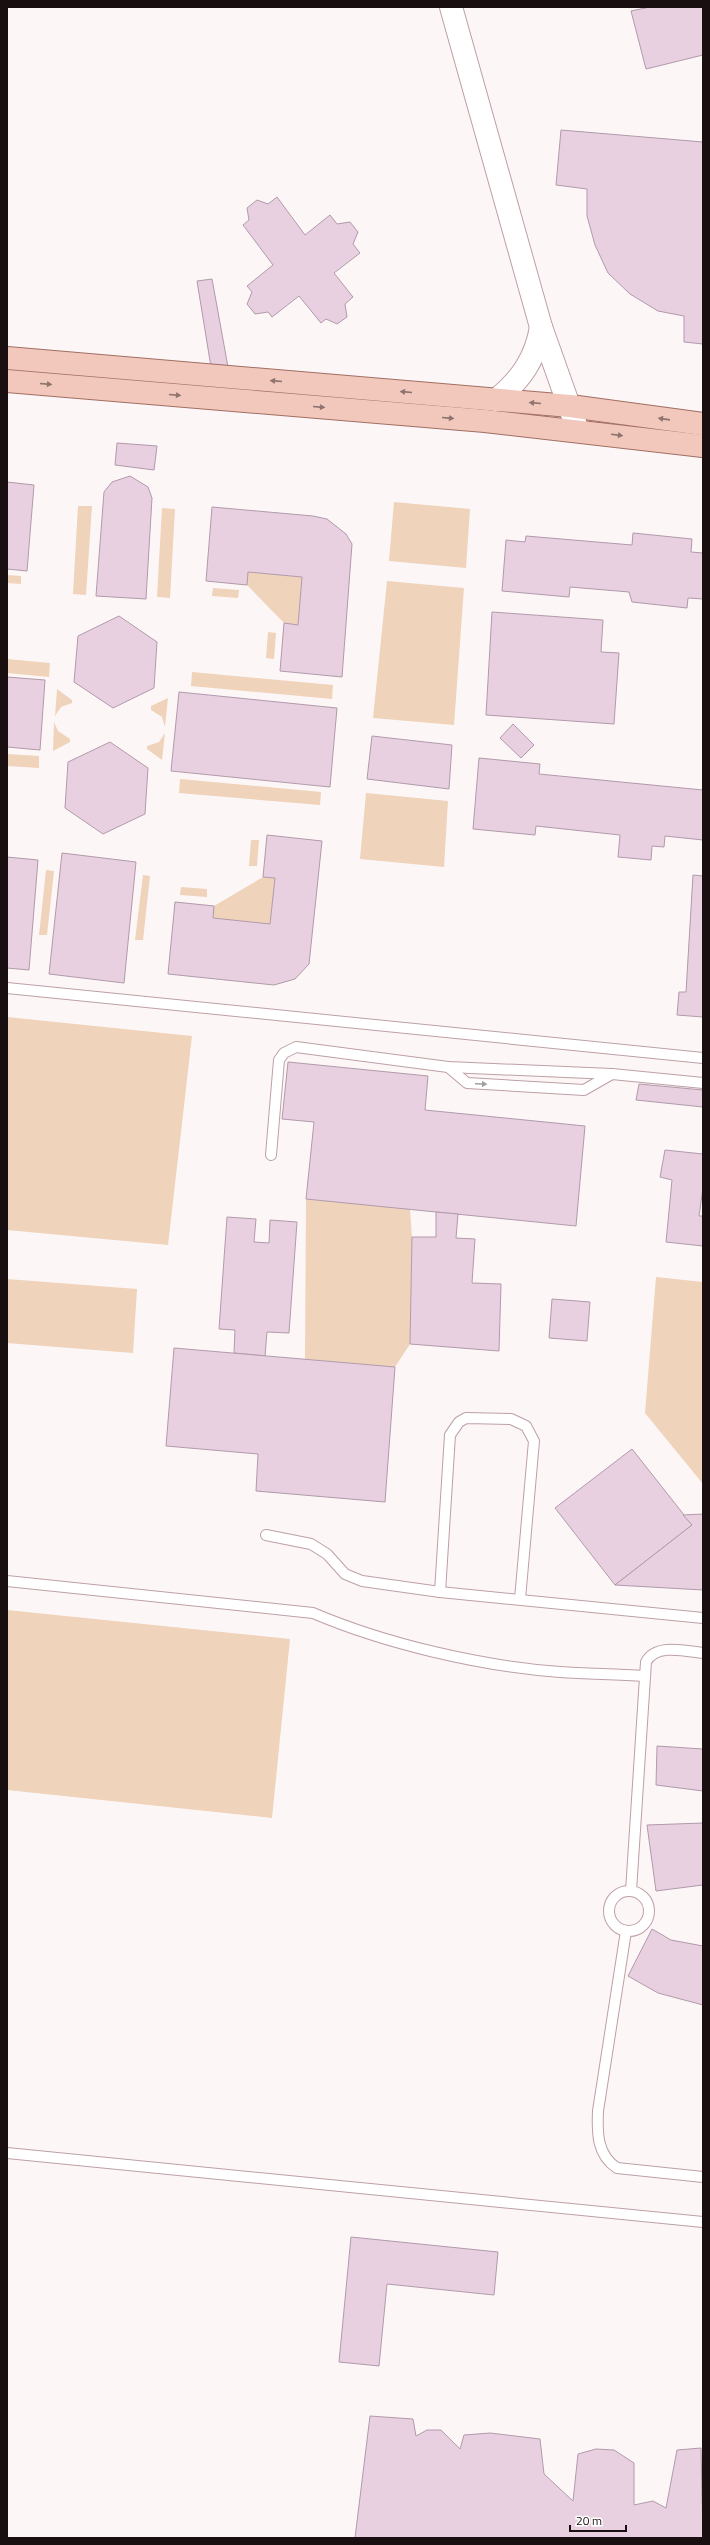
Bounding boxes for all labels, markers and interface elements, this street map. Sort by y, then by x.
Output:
one-way arrow [270,378,282,384]
one-way arrow [40,381,52,388]
one-way arrow [400,389,412,395]
one-way arrow [169,392,181,398]
one-way arrow [529,400,541,406]
one-way arrow [313,404,325,410]
one-way arrow [442,414,455,421]
one-way arrow [658,416,670,422]
one-way arrow [611,432,623,438]
one-way arrow [475,1081,487,1088]
scale bar [570,2507,626,2533]
text: 20 m [576,2511,602,2530]

